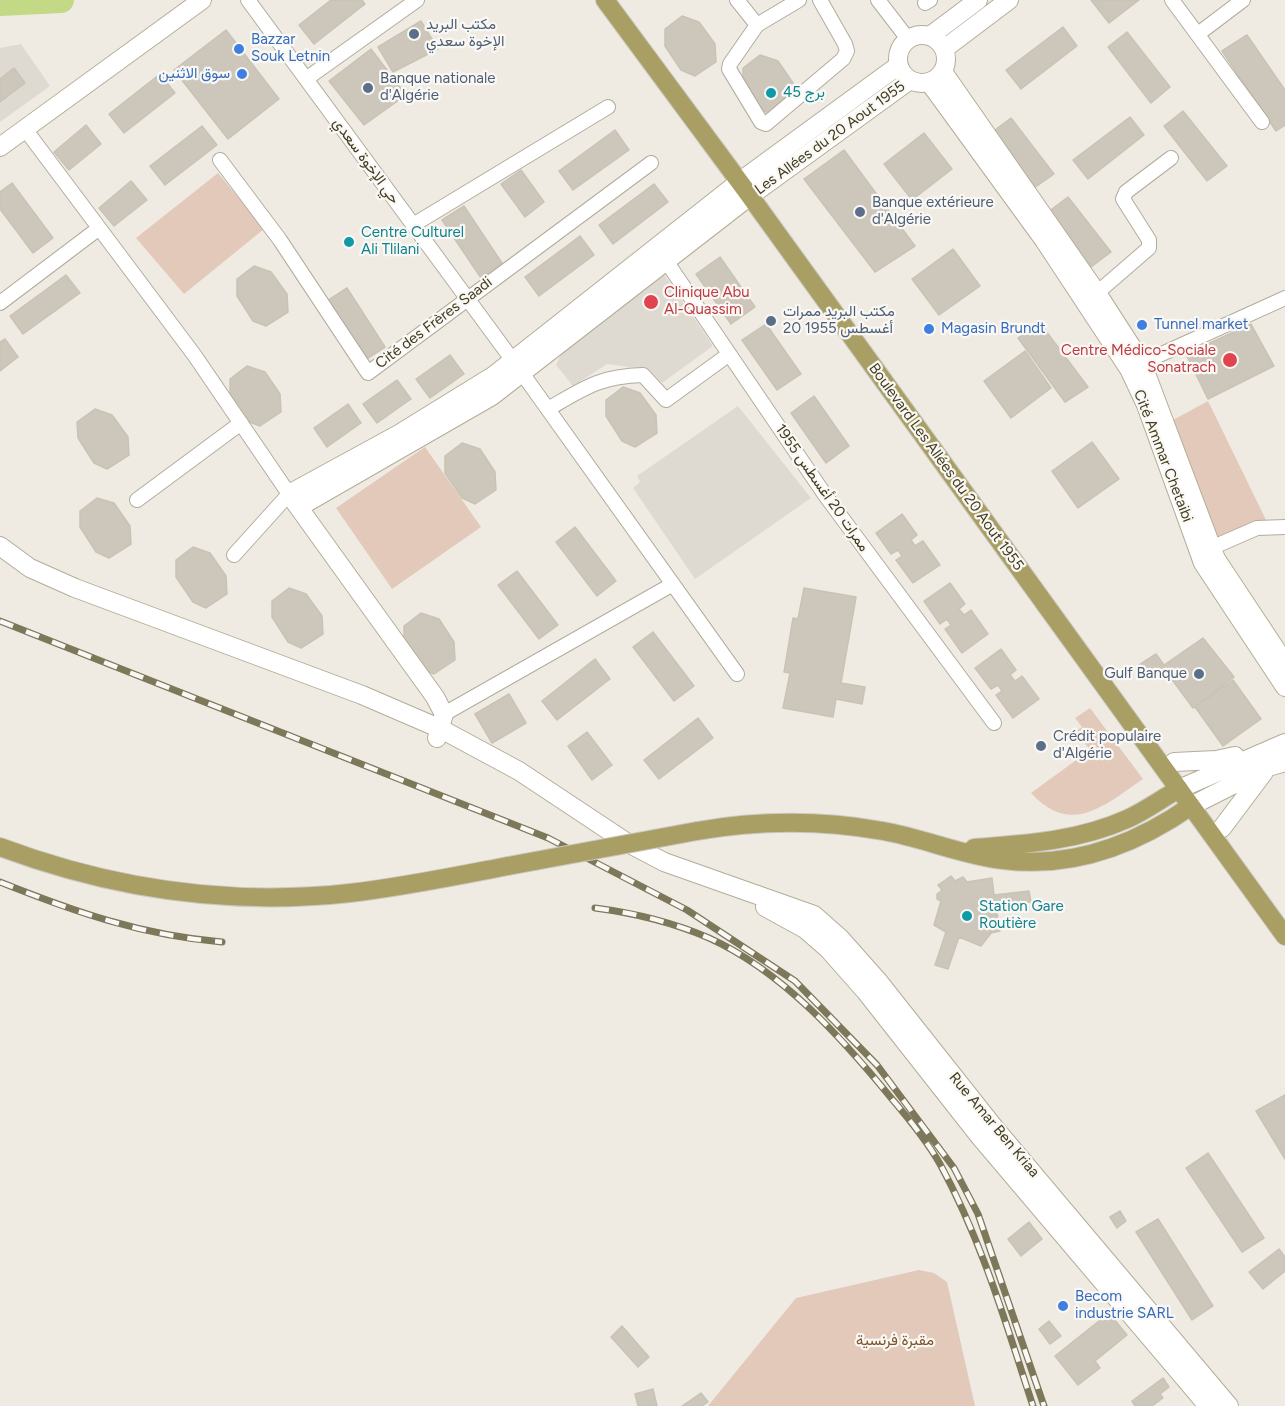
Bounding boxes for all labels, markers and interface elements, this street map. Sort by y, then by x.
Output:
place label: مكتب البريد الإخوة سعدي [426,16,504,51]
marker: مكتب البريد الإخوة سعدي [407,27,421,41]
place label: Bazzar Souk Letnin [251,31,330,66]
marker: Bazzar Souk Letnin [232,42,246,56]
place label: سوق الاثنين [159,65,230,83]
marker: سوق الاثنين [235,67,249,81]
place label: Banque nationale d'Algérie [380,70,495,105]
street label: Les Allées du 20 Aout 1955 [751,77,909,199]
marker: Banque nationale d'Algérie [361,81,375,95]
place label: برج 45 [783,84,825,102]
marker: برج 45 [764,86,778,100]
street label: حي الإخوة سعدي [329,114,403,208]
place label: Banque extérieure d'Algérie [872,194,994,229]
marker: Banque extérieure d'Algérie [853,205,867,219]
place label: Centre Culturel Ali Tlilani [361,224,464,259]
marker: Centre Culturel Ali Tlilani [342,235,356,249]
street label: Cité des Frères Saadi [372,273,496,373]
place label: Clinique Abu Al-Quassim [664,284,750,319]
marker: Clinique Abu Al-Quassim [642,293,660,311]
place label: مكتب البريد ممرات 20 أغسطس 1955 [783,303,895,338]
marker: مكتب البريد ممرات 20 أغسطس 1955 [764,314,778,328]
place label: Tunnel market [1154,316,1248,334]
marker: Tunnel market [1135,318,1149,332]
place label: Magasin Brundt [941,320,1046,338]
marker: Magasin Brundt [922,322,936,336]
place label: Centre Médico-Sociale Sonatrach [1061,342,1216,377]
marker: Centre Médico-Sociale Sonatrach [1221,351,1239,369]
street label: Boulevard Les Allées du 20 Aout 1955 [865,360,1027,574]
street label: Cité Ammar Chetaibi [1129,387,1197,525]
street label: ممرات 20 أغسطس 1955 [771,421,873,555]
place label: Gulf Banque [1104,665,1187,683]
marker: Gulf Banque [1192,667,1206,681]
place label: Crédit populaire d'Algérie [1053,728,1161,763]
marker: Crédit populaire d'Algérie [1034,739,1048,753]
place label: Station Gare Routière [979,898,1064,933]
marker: Station Gare Routière [960,909,974,923]
street label: Rue Amar Ben Kriaa [945,1069,1043,1181]
place label: Becom industrie SARL [1075,1288,1174,1323]
marker: Becom industrie SARL [1056,1299,1070,1313]
park label: مقبرة فرنسية [856,1332,934,1350]

